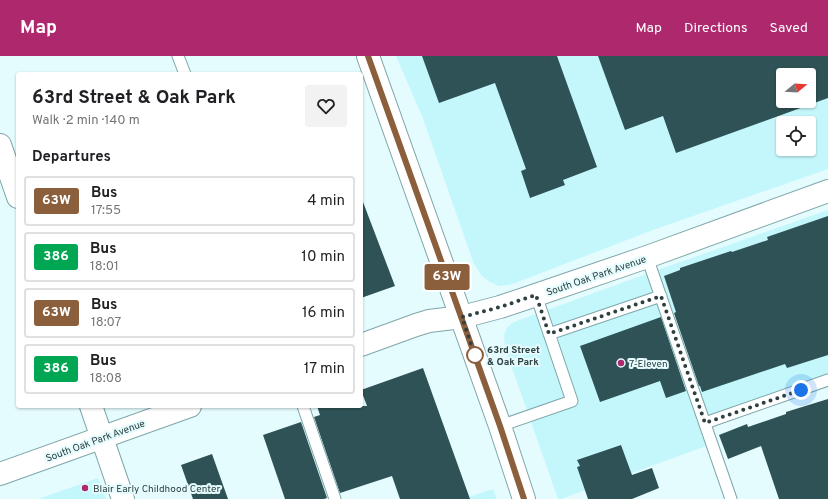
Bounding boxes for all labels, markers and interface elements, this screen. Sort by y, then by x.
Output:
text: Map [20,16,57,40]
text: Map [636,20,662,37]
text: Directions [684,20,748,37]
text: Saved [770,20,808,37]
north arrow [776,68,816,108]
map controls [776,68,816,156]
button: heart [305,85,347,127]
text: 63rd Street & Oak Park [32,86,236,110]
text: Walk · 2 min · 140 m [32,113,140,129]
button: locate [776,116,816,156]
text: Departures [32,148,111,167]
text: Bus [91,184,118,203]
text: 63W [42,192,71,209]
text: 4 min [307,192,345,211]
text: 17:55 [91,203,121,219]
text: Bus [90,240,117,259]
text: 386 [43,248,69,265]
text: 10 min [301,248,345,267]
street label: South Oak Park Avenue [545,253,648,300]
text: 18:01 [90,259,119,275]
line badge: 63W [424,264,470,290]
text: 63W [433,268,461,285]
text: Bus [91,296,118,315]
text: 63W [42,304,71,321]
text: 16 min [302,304,345,323]
text: 18:07 [91,315,121,331]
place label: 63rd Street & Oak Park [487,344,540,369]
marker: 63rd Street & Oak Park [466,346,484,364]
text: Bus [90,352,117,371]
marker: 7-Eleven [616,358,626,368]
place label: 7-Eleven [629,358,668,371]
text: 386 [43,360,69,377]
text: 17 min [304,360,345,379]
text: 18:08 [90,371,122,387]
your location [791,380,811,400]
street label: South Oak Park Avenue [44,417,147,465]
marker: Blair Early Childhood Center [80,483,90,493]
place label: Blair Early Childhood Center [93,483,220,496]

